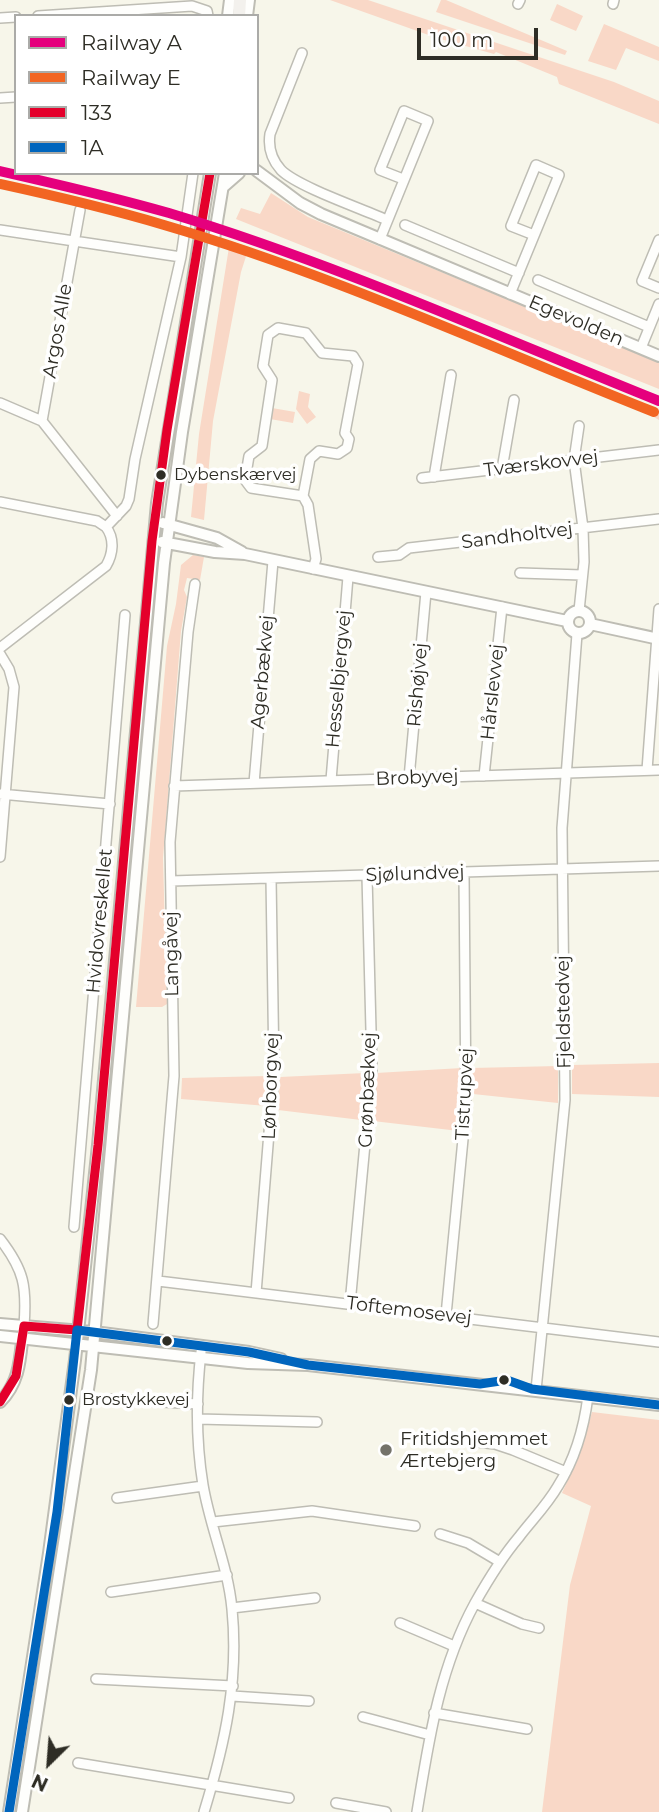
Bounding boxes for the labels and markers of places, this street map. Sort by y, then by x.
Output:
place label: Dybenskærvej [174,465,296,485]
marker: Dybenskærvej [154,468,168,482]
unlabelled marker [160,1334,174,1348]
unlabelled marker [497,1373,511,1387]
place label: Brostykkevej [82,1390,190,1410]
marker: Brostykkevej [62,1393,76,1407]
place label: Fritidshjemmet Ærtebjerg [400,1428,548,1472]
marker: Fritidshjemmet Ærtebjerg [378,1442,394,1458]

